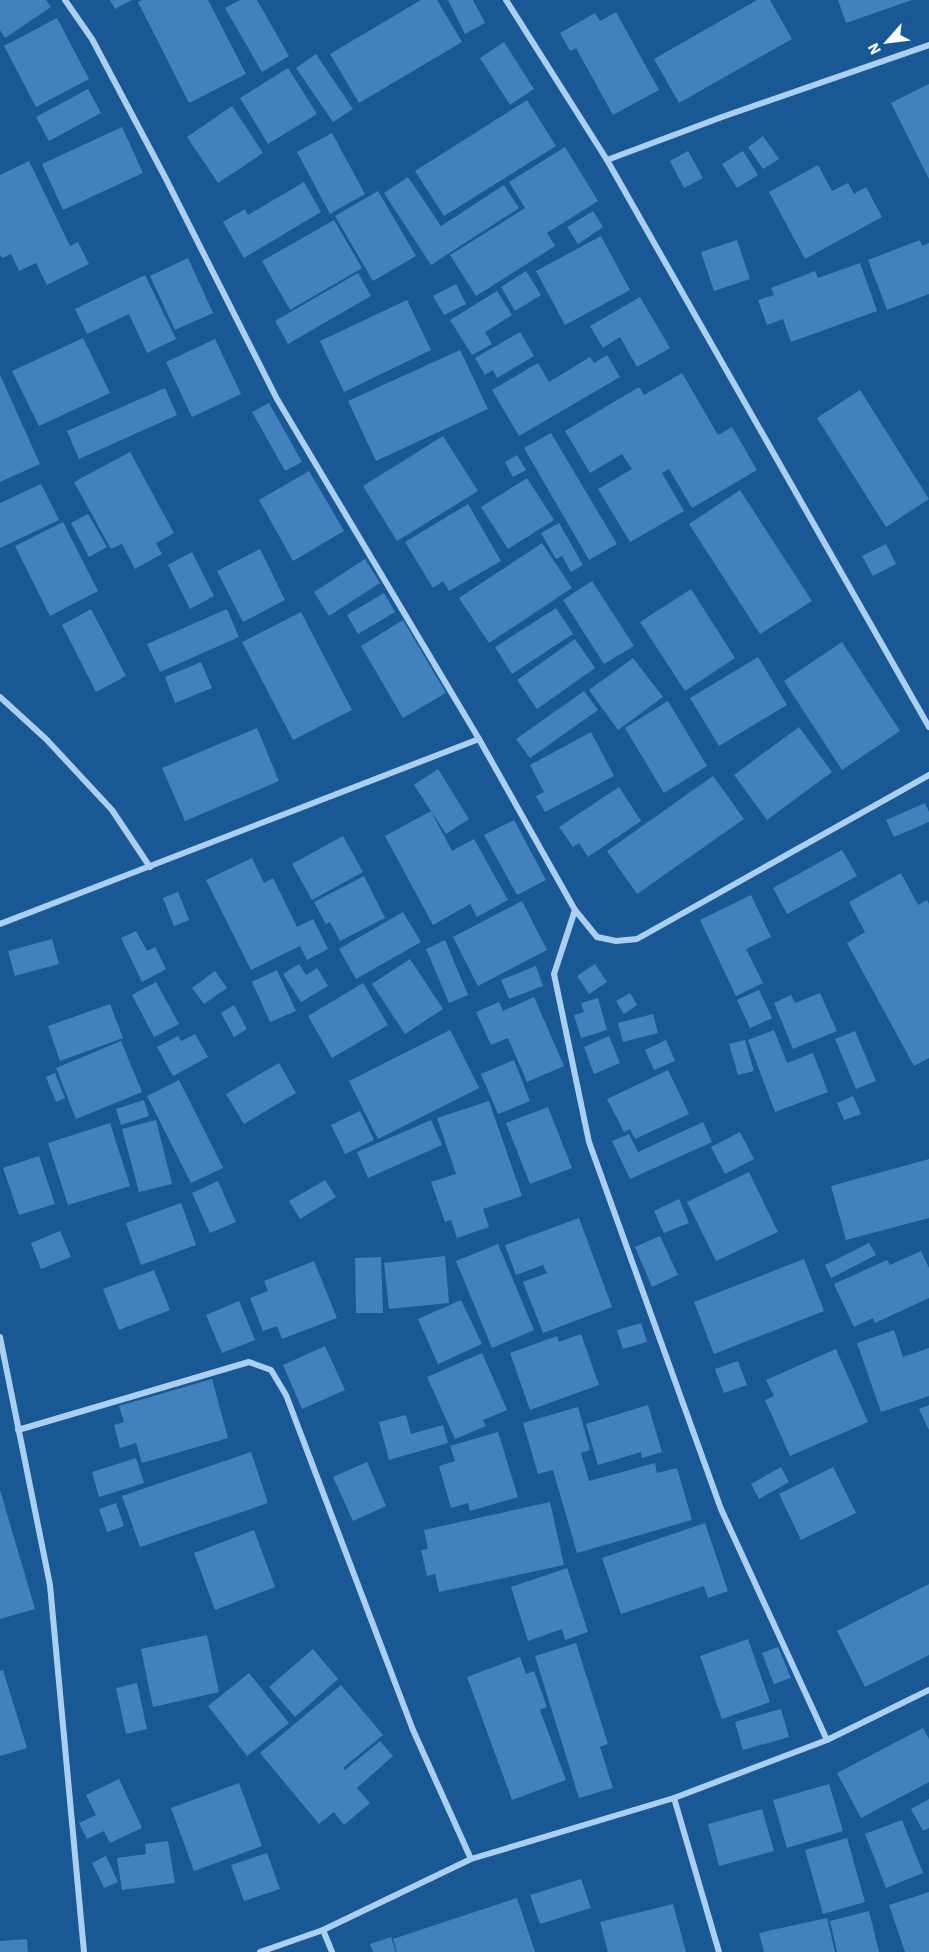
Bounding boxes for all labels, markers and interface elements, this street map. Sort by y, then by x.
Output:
north arrow [857,12,917,72]
text: N [862,39,887,58]

